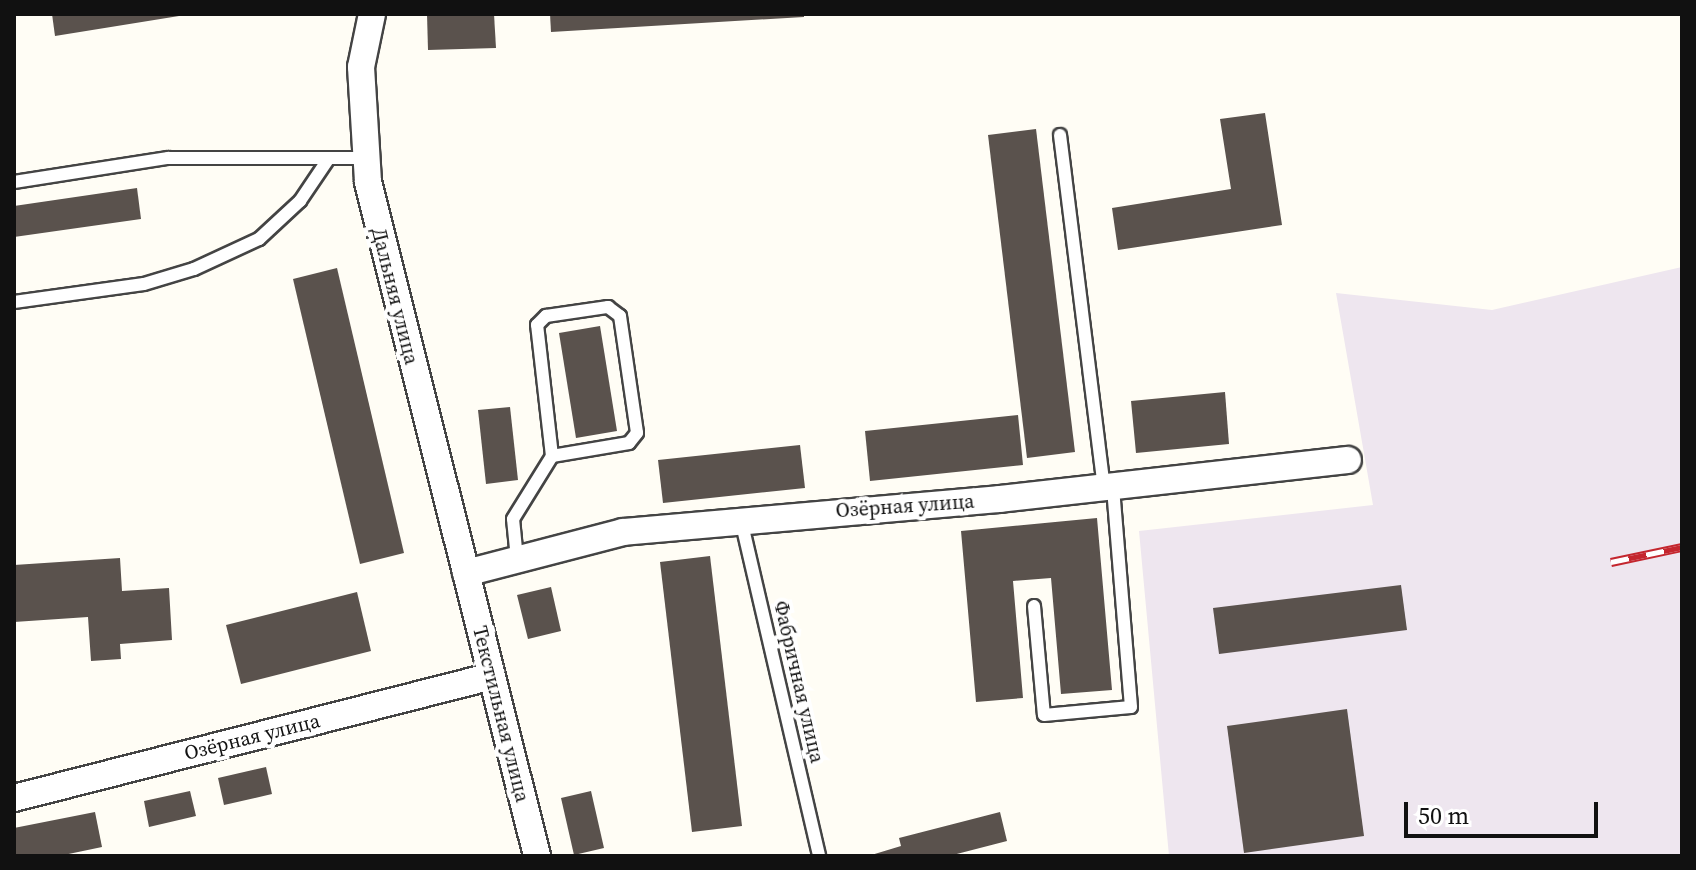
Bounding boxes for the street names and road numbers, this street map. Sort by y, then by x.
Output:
street label: Дальняя улица [366,225,424,367]
street label: Озёрная улица [835,489,975,523]
street label: Фабричная улица [769,599,829,765]
street label: Текстильная улица [468,623,534,805]
street label: Озёрная улица [182,709,322,765]

